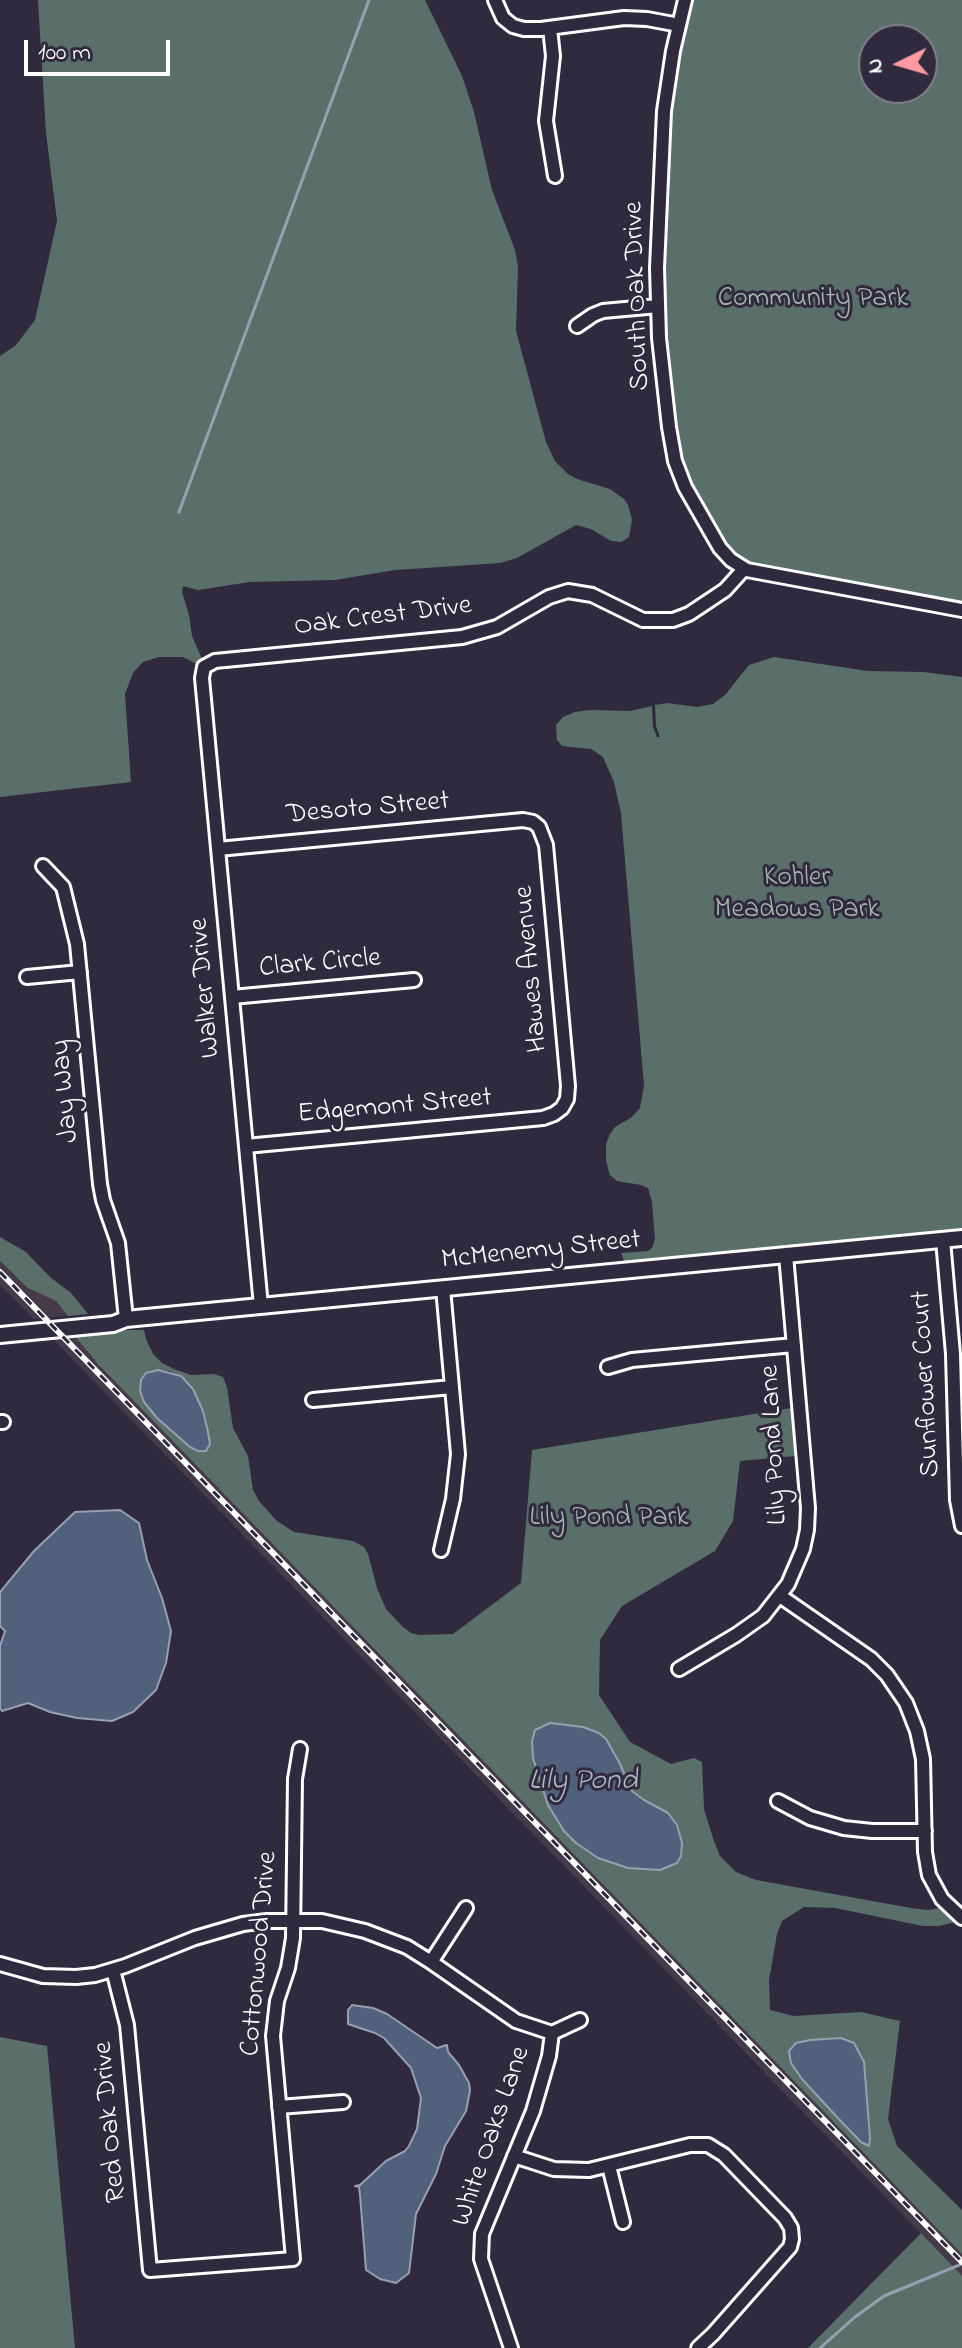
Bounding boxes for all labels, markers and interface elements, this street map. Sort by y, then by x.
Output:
scale bar [28,24,174,74]
north arrow [858,24,938,104]
text: 100 m [38,36,91,71]
text: N [859,57,893,75]
street label: South Oak Drive [619,201,659,391]
park label: Community Park [718,283,908,317]
street label: Oak Crest Drive [292,590,474,646]
street label: Desoto Street [285,786,451,834]
park label: Kohler Meadows Park [714,862,880,928]
street label: Hawes Avenue [509,884,557,1054]
street label: Walker Drive [184,917,230,1059]
street label: Clark Circle [258,943,382,987]
street label: Jay Way [46,1038,88,1144]
street label: Edgemont Street [296,1083,494,1133]
street label: McMenemy Street [440,1225,642,1279]
street label: Sunflower Court [906,1290,950,1478]
street label: Lily Pond Lane [755,1364,797,1526]
park label: Lily Pond Park [530,1502,688,1536]
water label: Lily Pond [529,1765,637,1801]
street label: Cottonwood Drive [235,1850,287,2058]
street label: Red Oak Drive [88,2040,136,2204]
street label: White Oaks Lane [447,2043,539,2231]

